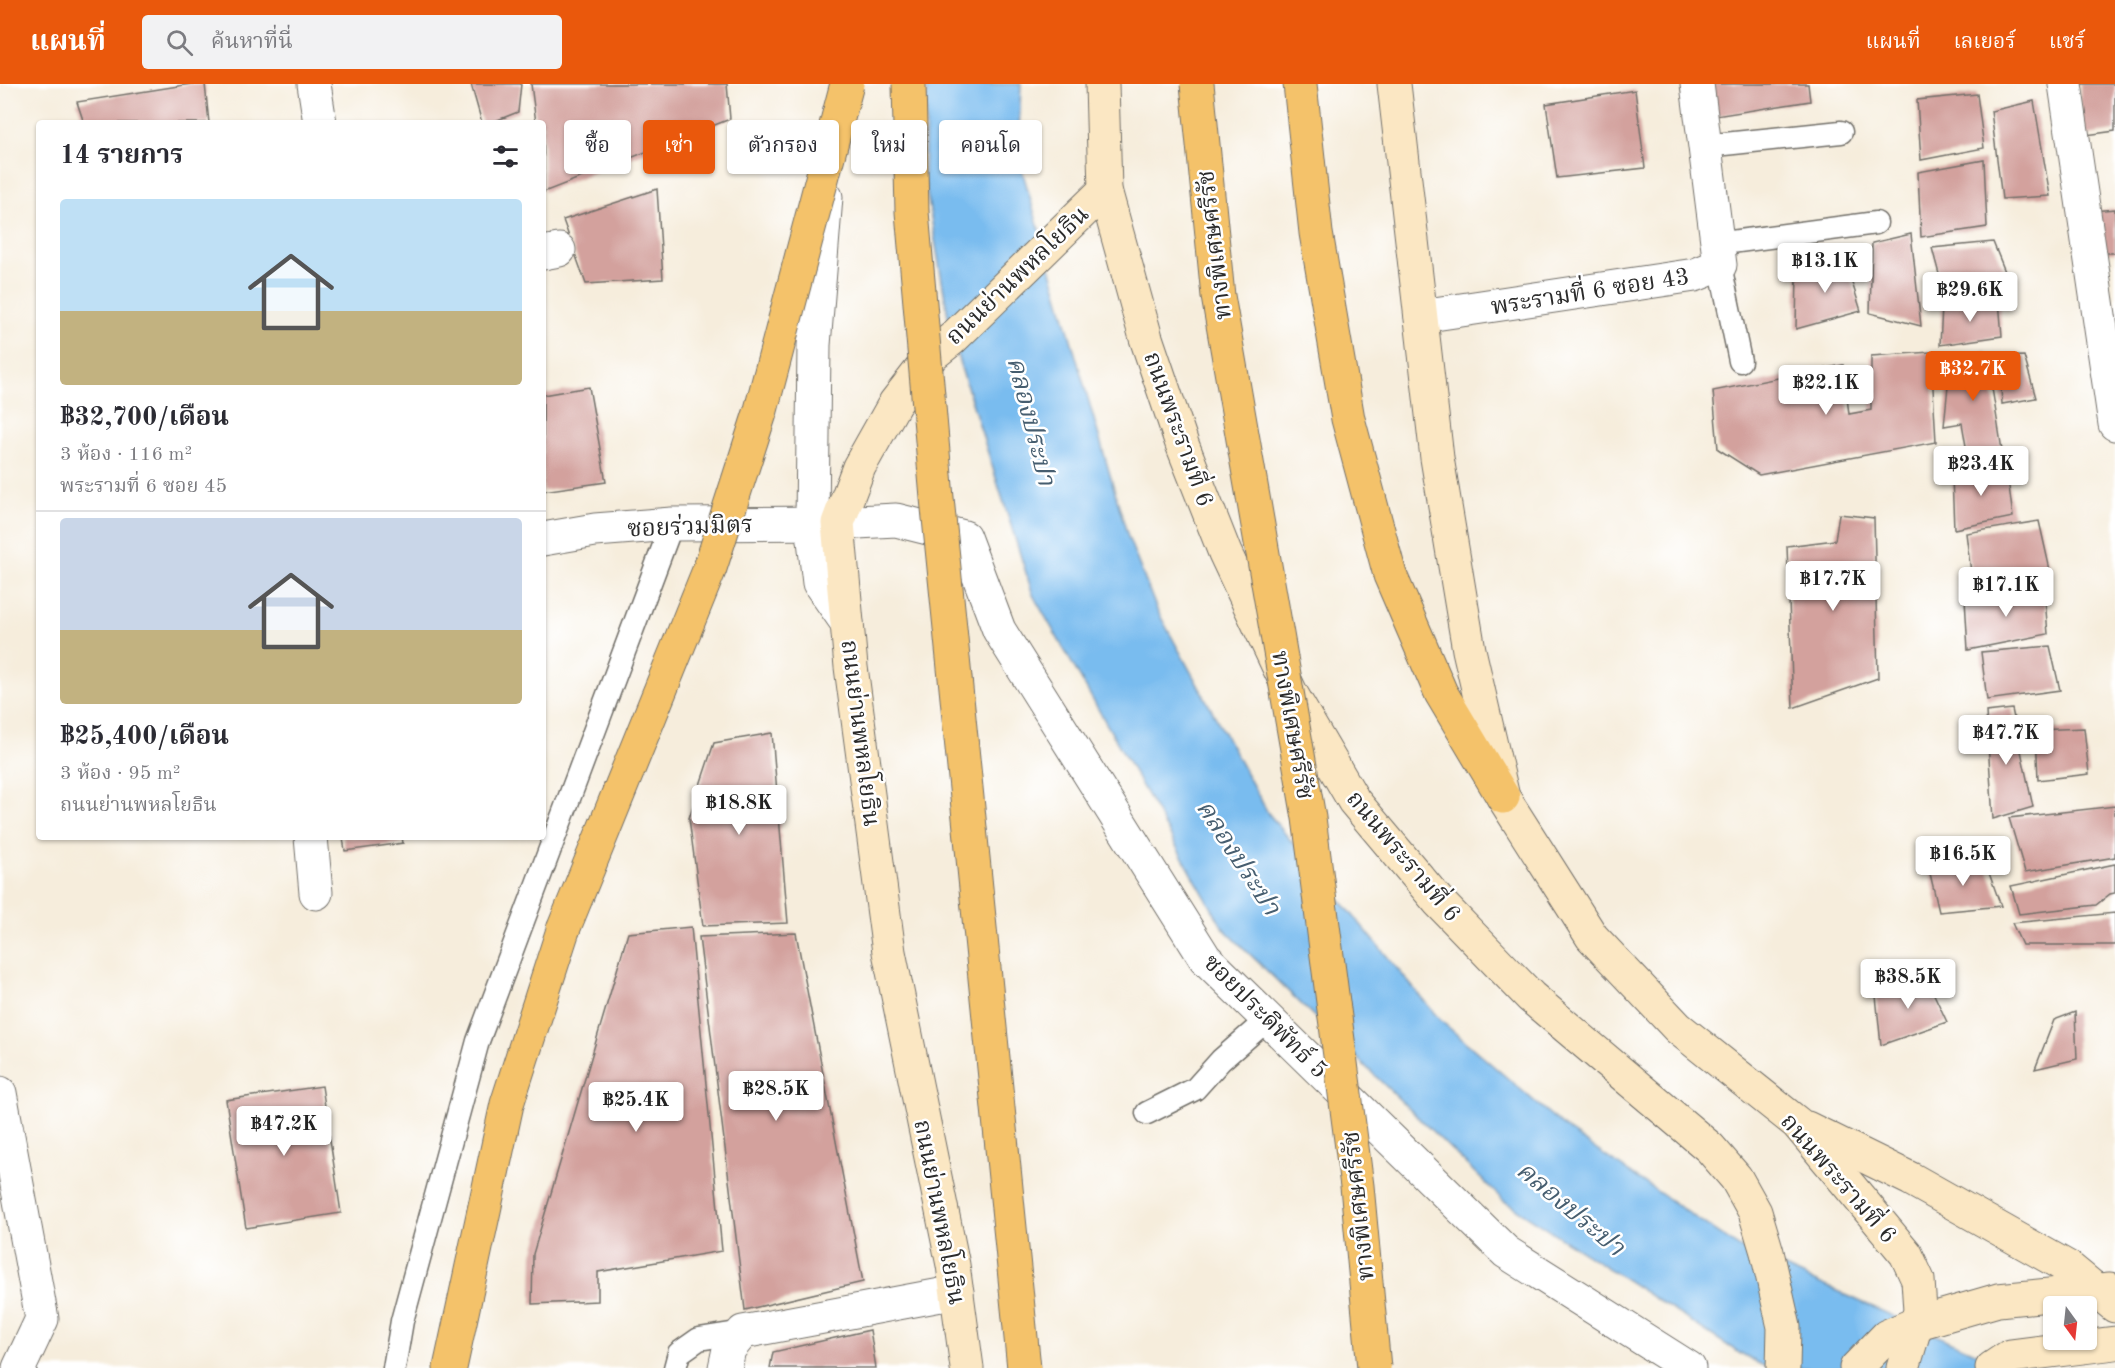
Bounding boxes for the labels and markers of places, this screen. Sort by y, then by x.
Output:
pin: ฿13.1K [1776,243,1874,294]
pin: ฿29.6K [1921,272,2019,323]
pin: ฿32.7K [1924,351,2022,402]
pin: ฿22.1K [1777,365,1875,416]
pin: ฿23.4K [1932,446,2030,497]
pin: ฿17.7K [1784,561,1882,612]
pin: ฿17.1K [1957,567,2055,618]
pin: ฿47.7K [1957,715,2055,766]
pin: ฿18.8K [690,785,788,836]
pin: ฿16.5K [1914,836,2012,887]
pin: ฿38.5K [1859,959,1957,1010]
pin: ฿28.5K [727,1071,825,1122]
pin: ฿25.4K [587,1082,685,1133]
pin: ฿47.2K [235,1106,333,1157]

